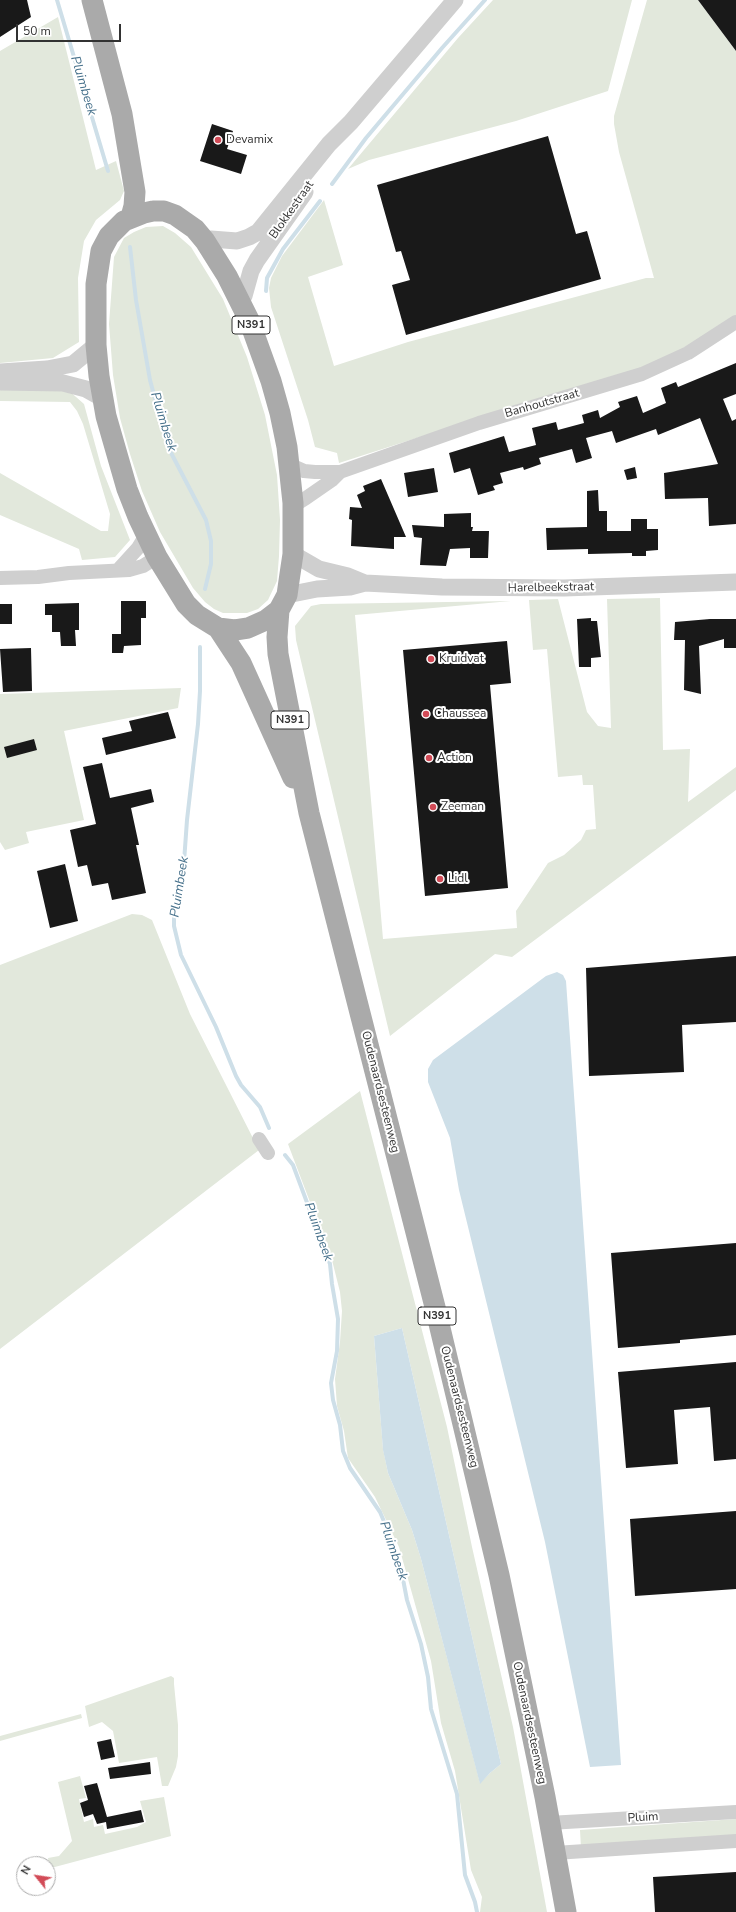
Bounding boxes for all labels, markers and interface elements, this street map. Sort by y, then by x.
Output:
scale bar [18,16,123,42]
text: 50 m [23,23,51,39]
water label: Pluimbeek [67,54,99,118]
place label: Devamix [226,133,273,147]
marker: Devamix [213,135,223,145]
street label: Blokkestraat [267,178,317,242]
road number: N391 [232,316,270,334]
street label: Banhoutstraat [503,386,581,422]
water label: Pluimbeek [147,390,179,454]
street label: Harelbeekstraat [508,580,594,596]
place label: Kruidvat [439,652,484,666]
marker: Kruidvat [426,654,436,664]
place label: Chaussea [434,707,486,721]
marker: Chaussea [421,709,431,719]
road number: N391 [271,711,309,729]
place label: Action [437,751,472,765]
marker: Action [424,753,434,763]
place label: Zeeman [441,800,484,814]
marker: Zeeman [428,802,438,812]
water label: Pluimbeek [167,855,193,919]
place label: Lidl [448,872,468,886]
marker: Lidl [435,874,445,884]
street label: Oudenaardsesteenweg [358,1030,402,1154]
water label: Pluimbeek [300,1200,336,1264]
road number: N391 [418,1307,456,1325]
street label: Oudenaardsesteenweg [437,1345,481,1469]
water label: Pluimbeek [376,1519,410,1583]
street label: Oudenaardsesteenweg [509,1660,549,1786]
street label: Pluim [627,1810,659,1826]
north arrow [16,1856,56,1896]
text: N [17,1863,35,1878]

